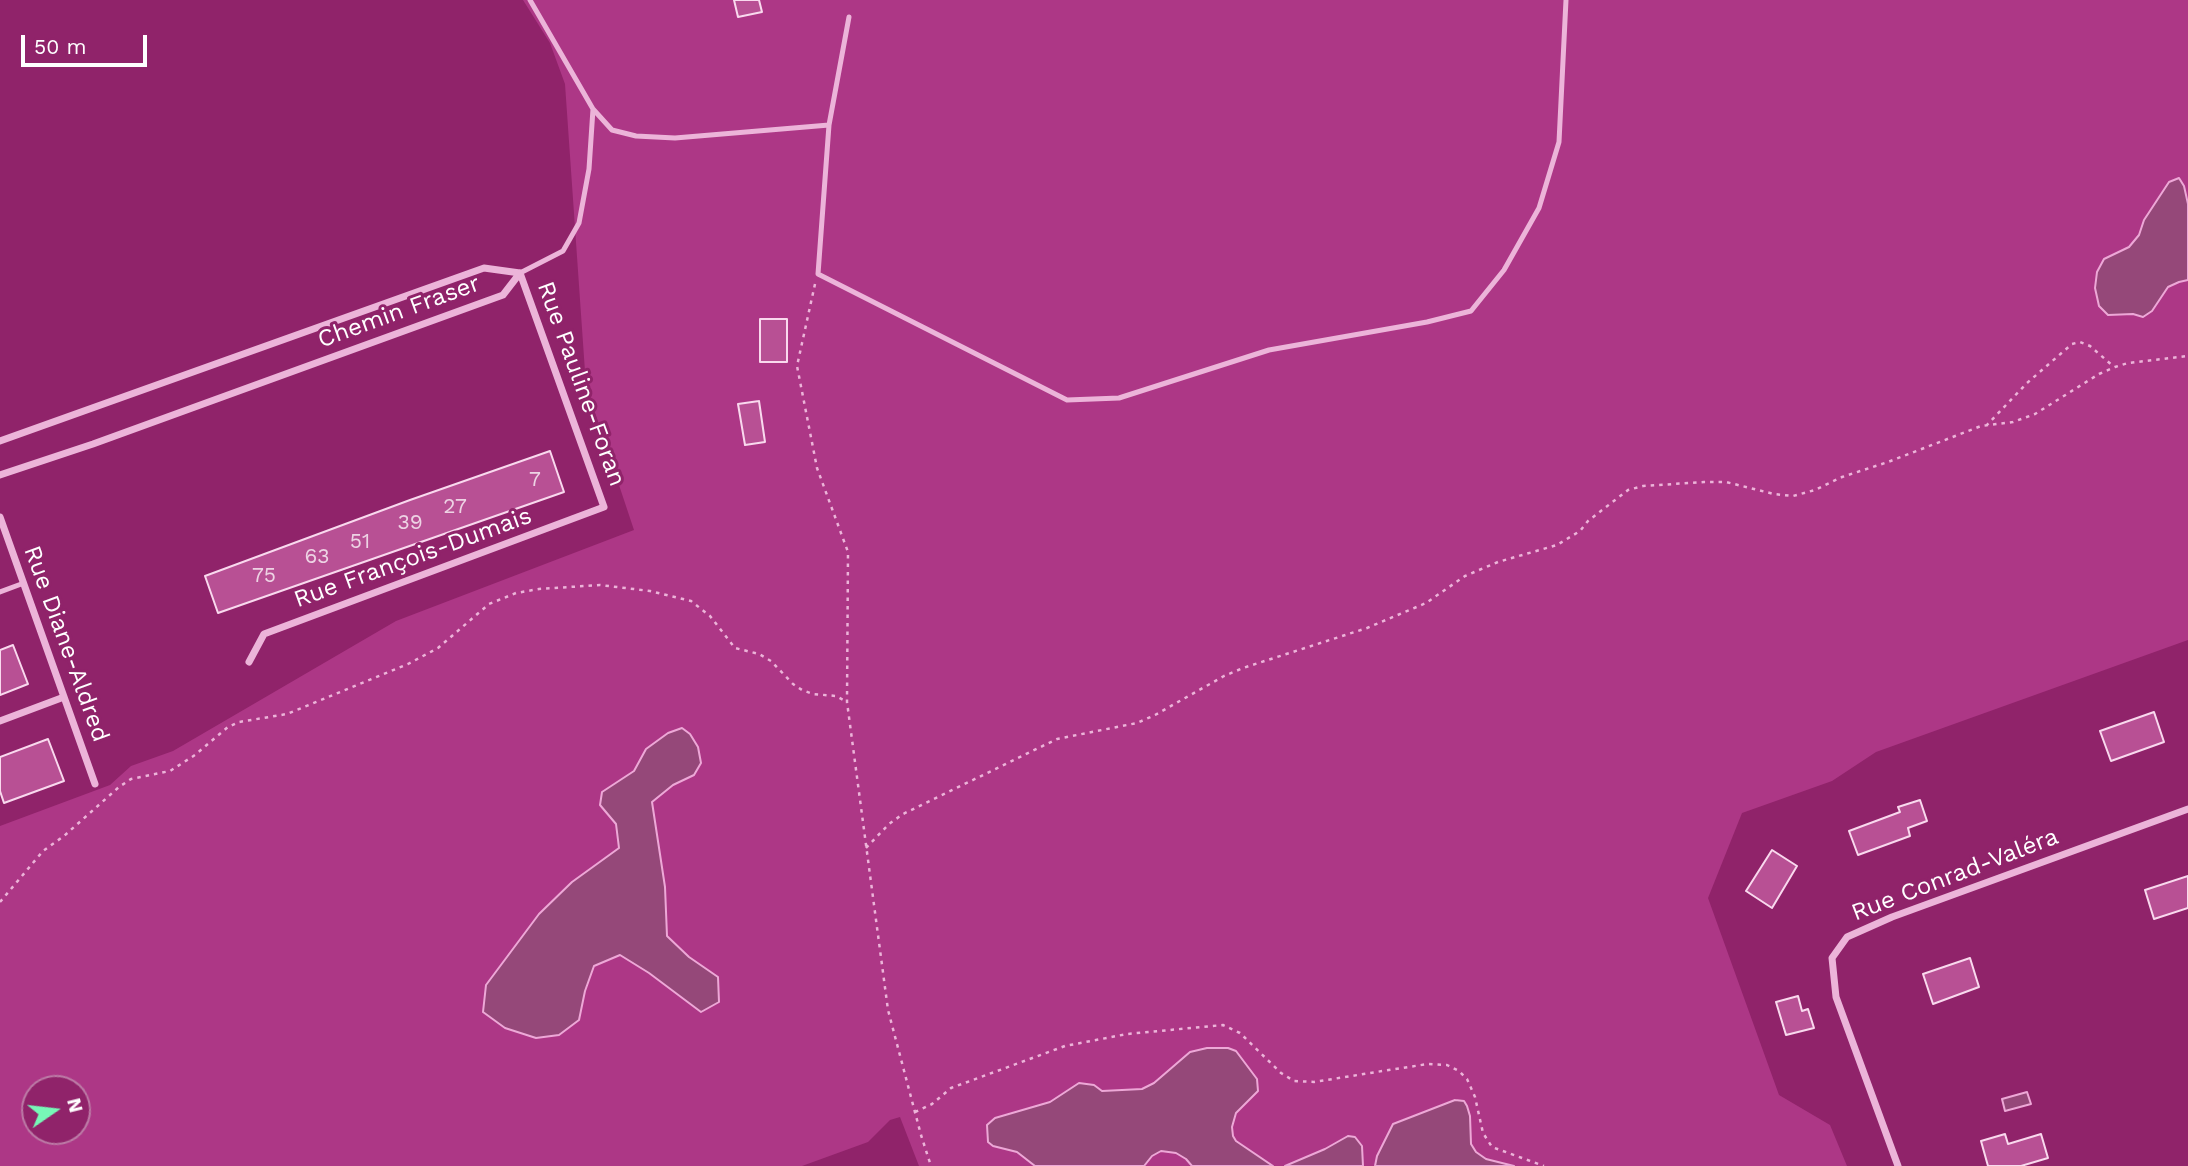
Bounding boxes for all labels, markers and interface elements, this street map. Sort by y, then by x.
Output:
scale bar [24,21,150,65]
text: 50 m [34,34,86,59]
street label: Chemin Fraser [314,269,484,355]
street label: Rue Pauline-Foran [531,278,631,490]
house number: 7 [529,467,541,493]
house number: 27 [443,494,467,520]
street label: Rue François-Dumais [290,502,536,614]
house number: 39 [397,510,423,536]
house number: 51 [350,529,370,555]
street label: Rue Diane-Aldred [17,542,115,746]
house number: 63 [304,544,330,570]
house number: 75 [252,563,276,589]
street label: Rue Conrad-Valéra [1848,822,2062,928]
north arrow [21,1075,91,1145]
text: N [62,1096,88,1115]

